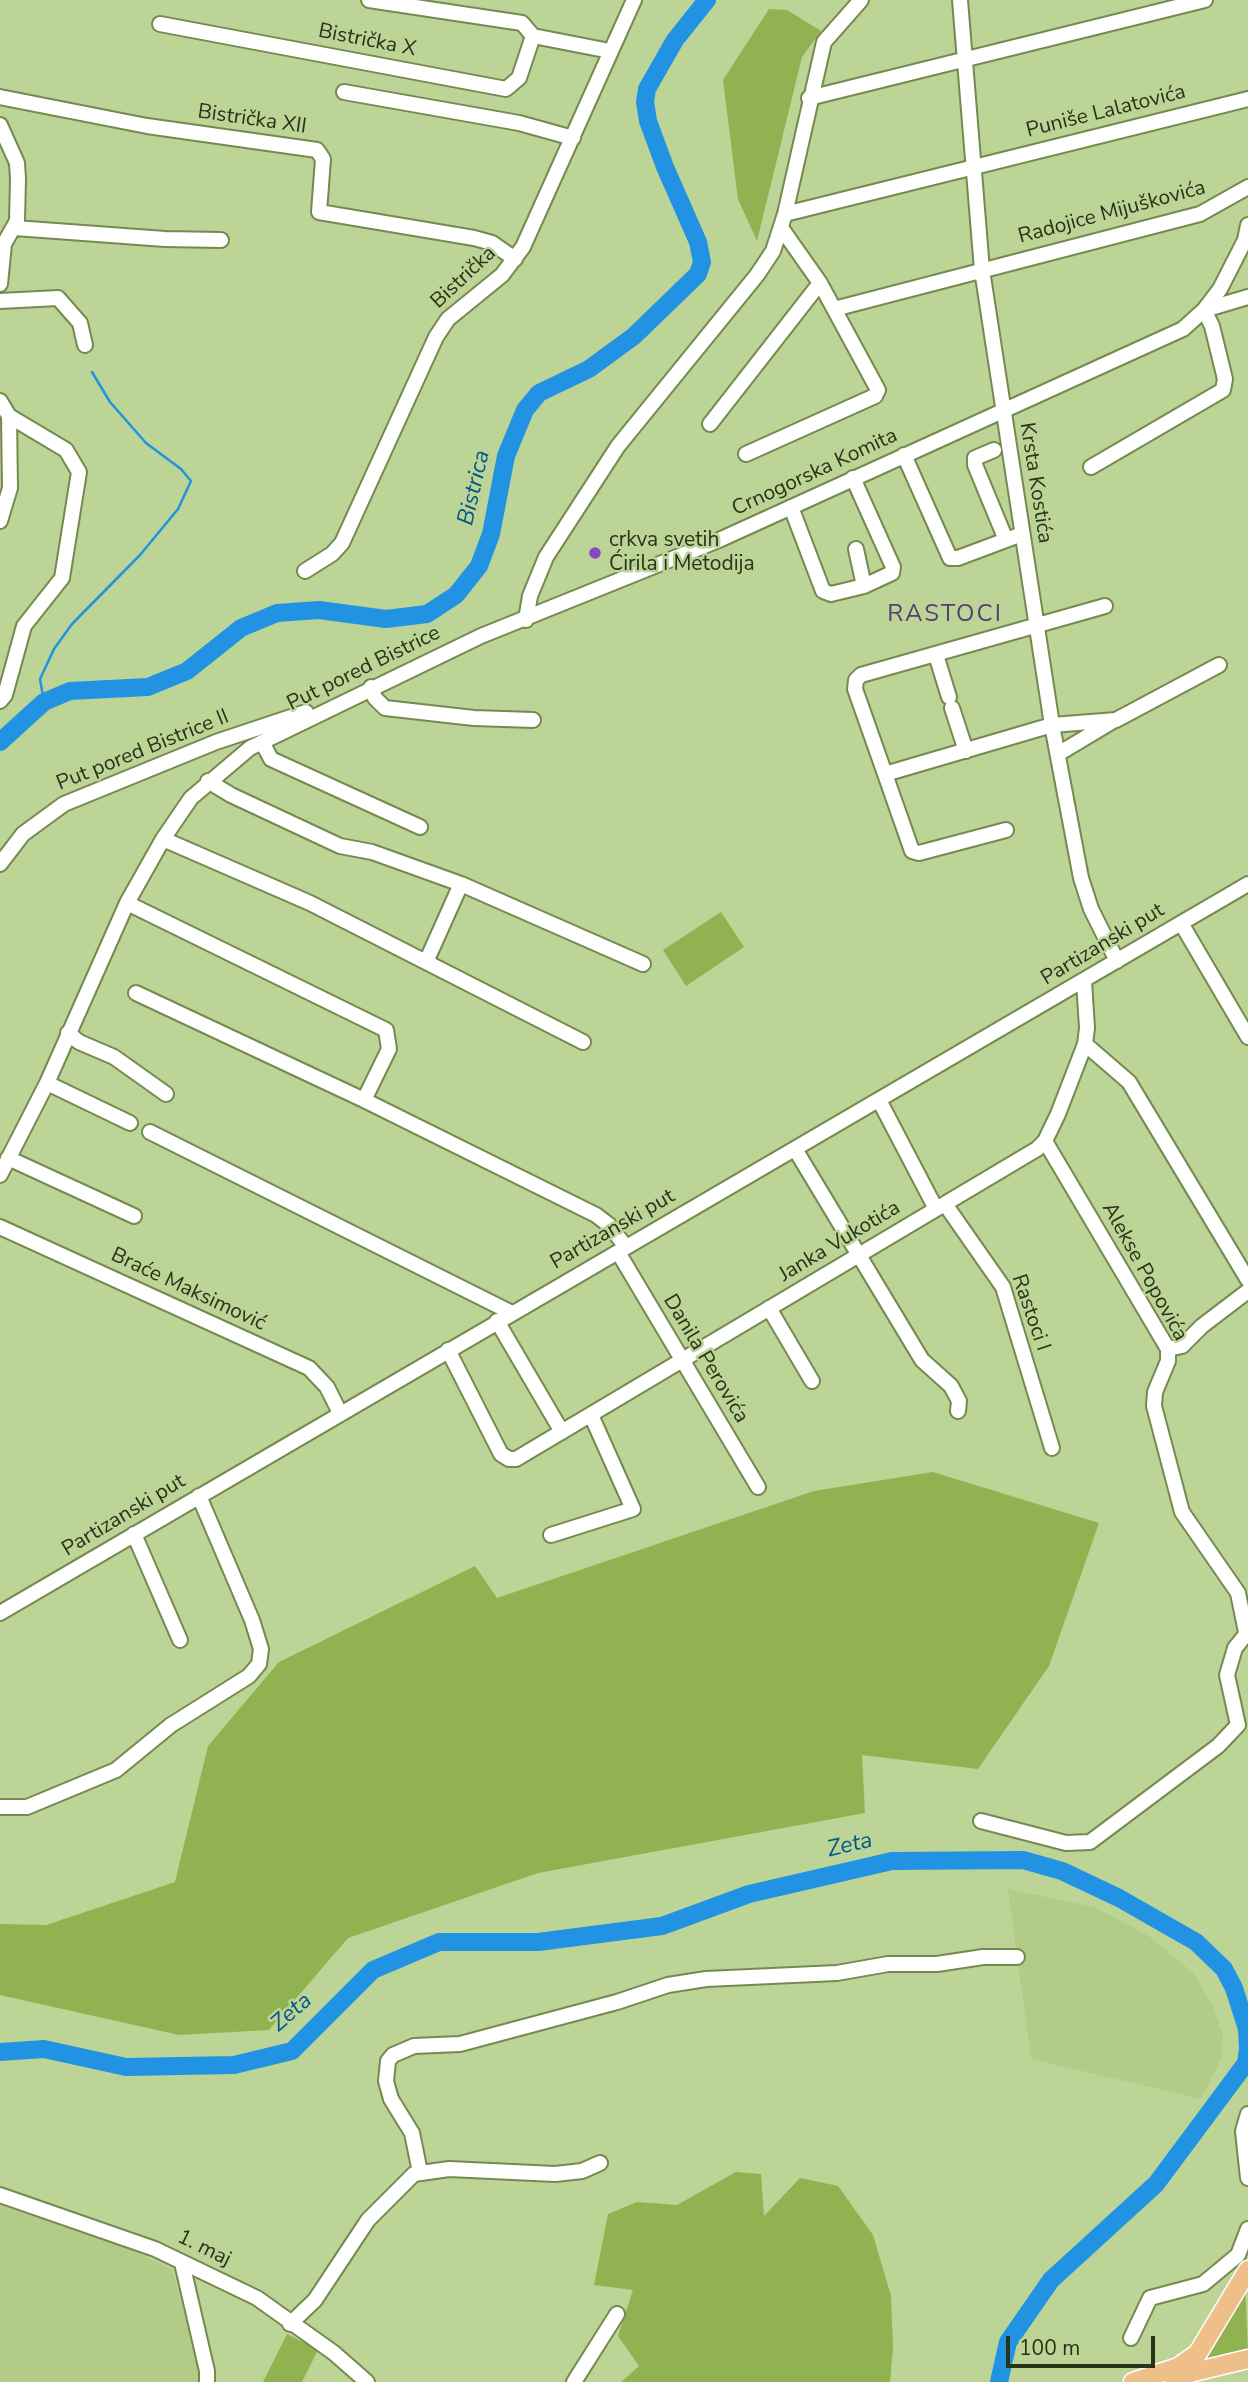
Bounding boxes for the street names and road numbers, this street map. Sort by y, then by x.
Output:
street label: Bistrička X [316,19,418,63]
street label: Puniše Lalatovića [1024,80,1188,144]
street label: Bistrička XII [196,100,308,140]
street label: Radojice Mijuškovića [1016,176,1208,250]
street label: Bistrička [426,241,502,315]
street label: Krsta Kostića [1013,421,1057,545]
street label: Crnogorska Komita [728,424,902,522]
street label: Put pored Bistrice [283,621,445,717]
street label: Put pored Bistrice II [53,705,233,797]
street label: Partizanski put [1037,898,1169,992]
street label: Partizanski put [546,1184,680,1276]
street label: Janka Vukotića [775,1196,905,1288]
street label: Alekse Popovića [1096,1198,1192,1346]
street label: Braće Maksimović [107,1243,269,1337]
street label: Rastoci I [1005,1271,1055,1355]
street label: Danila Perovića [657,1290,753,1428]
street label: Partizanski put [58,1469,190,1563]
street label: 1. maj [173,2225,235,2273]

